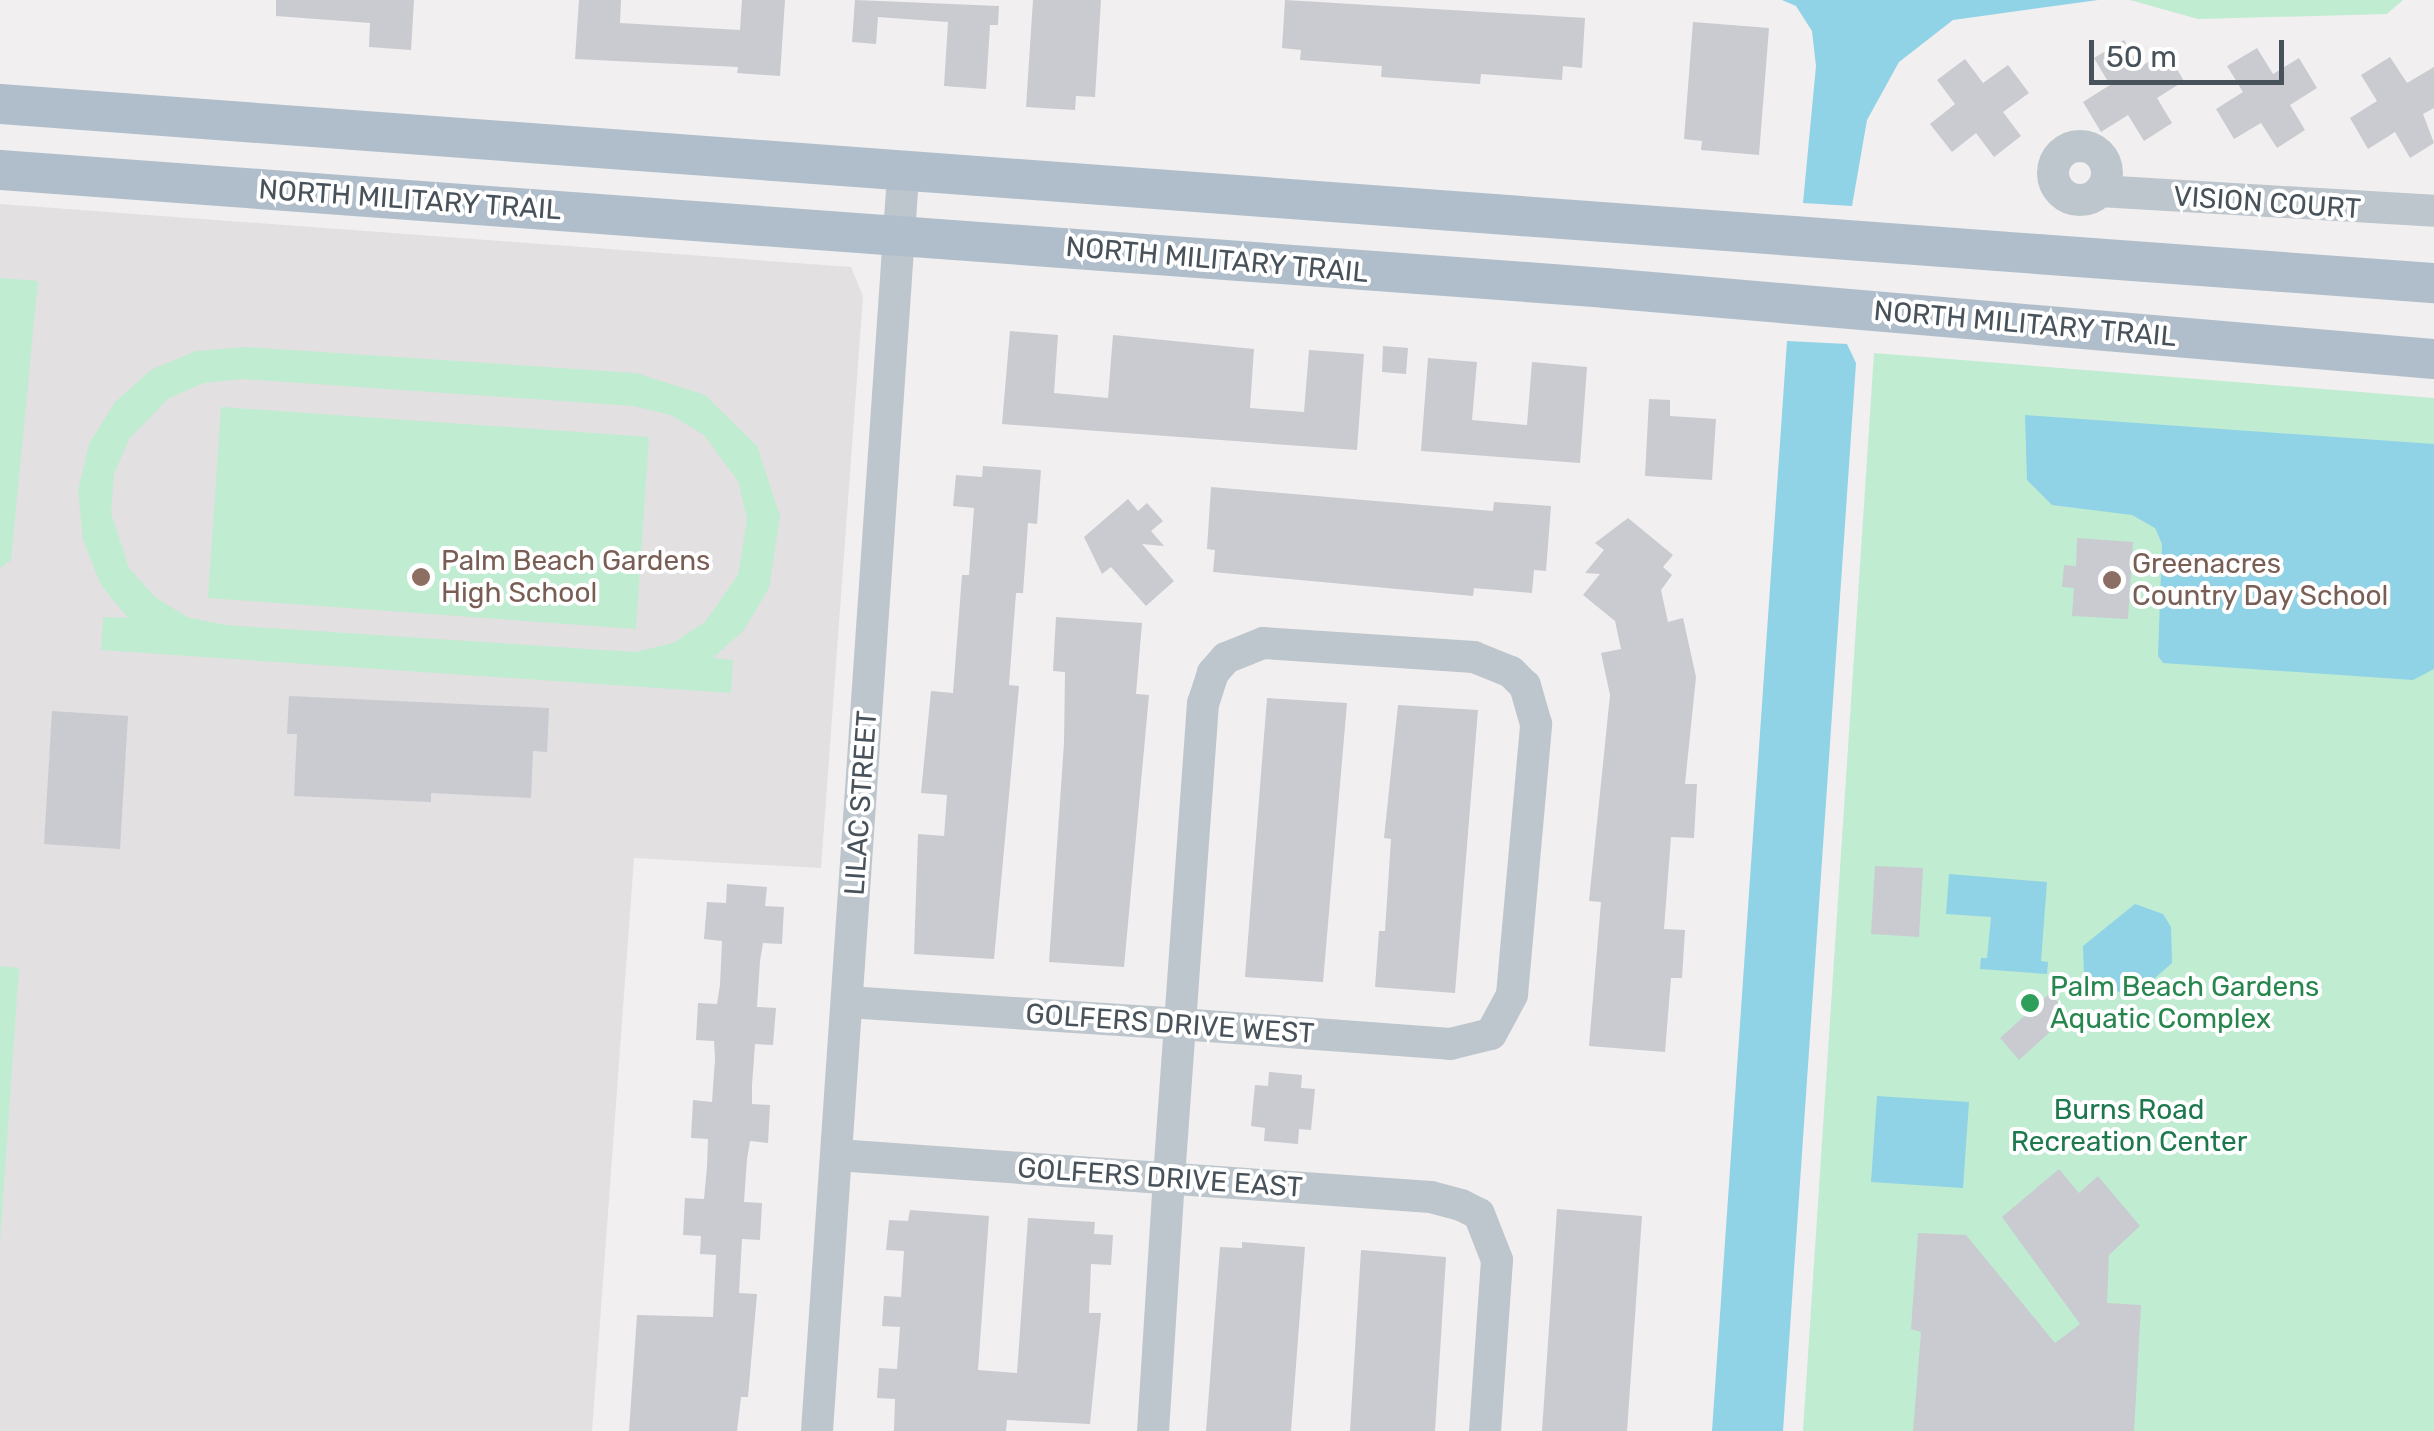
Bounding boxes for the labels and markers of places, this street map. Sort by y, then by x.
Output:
place label: Palm Beach Gardens High School [441,544,710,610]
place label: Greenacres Country Day School [2132,547,2390,613]
marker: Palm Beach Gardens High School [410,566,432,588]
marker: Greenacres Country Day School [2101,569,2123,591]
place label: Palm Beach Gardens Aquatic Complex [2050,970,2319,1036]
marker: Palm Beach Gardens Aquatic Complex [2019,992,2041,1014]

